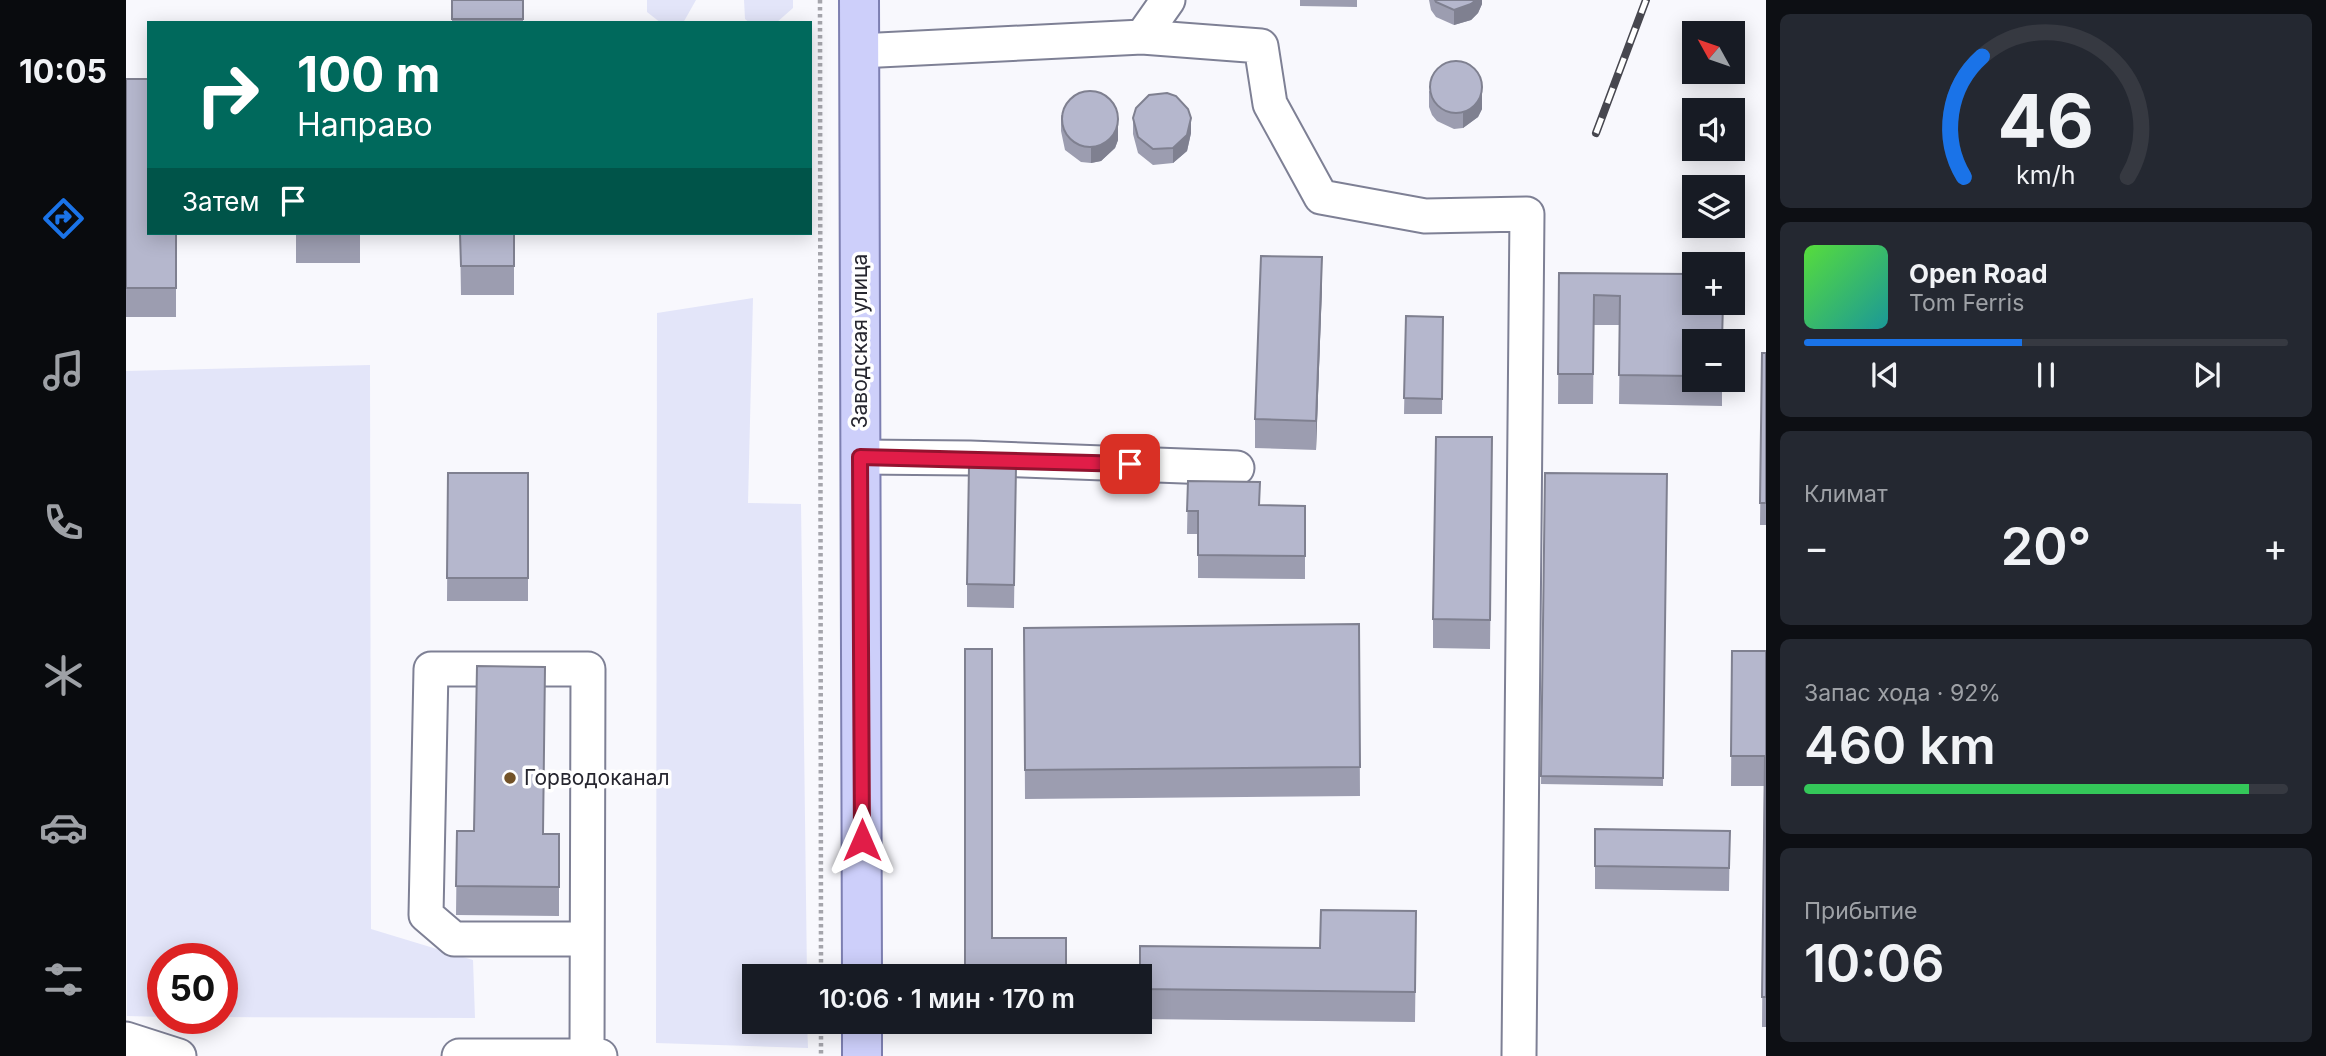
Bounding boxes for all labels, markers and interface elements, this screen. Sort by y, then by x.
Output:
north arrow [1682,21,1745,84]
map controls [1682,21,1745,392]
text: 100 m [297,45,441,104]
icon: right [182,49,273,140]
text: 10:05 [19,52,107,91]
text: 46 [1998,77,2094,166]
button: sound [1682,98,1745,161]
text: Направо [297,105,433,144]
text: km/h [2016,160,2076,190]
button: layers [1682,175,1745,238]
icon: arrive [274,182,312,220]
text: Затем [182,186,260,217]
icon: directions [39,194,88,243]
button: + [1682,252,1745,315]
street label: Заводская улица [847,254,872,428]
text: Open Road [1909,258,2048,289]
text: Tom Ferris [1909,289,2024,317]
button: − [1682,329,1745,392]
icon: music [39,346,88,395]
icon: previous [1866,356,1904,394]
icon: pause [2027,356,2065,394]
icon: next [2188,356,2226,394]
pin [1100,434,1160,494]
icon: arrive [1111,445,1149,483]
text: Климат [1804,480,1888,508]
icon: phone [39,498,88,547]
text: 20° [2001,515,2091,578]
text: − [1804,524,1829,570]
text: + [2263,524,2288,570]
icon: climate [39,651,88,700]
text: Запас хода · 92% [1804,679,2001,707]
text: 460 km [1804,714,1996,777]
place label: Горводоканал [524,765,670,790]
marker: Горводоканал [502,770,518,786]
icon: car [39,803,88,852]
position arrow [825,803,899,877]
text: Прибытие [1804,897,1917,925]
text: 10:06 [1804,932,1944,995]
speed limit sign: 50 [147,943,238,1034]
icon: filters [39,955,88,1004]
text: 10:06 · 1 мин · 170 m [819,983,1075,1014]

